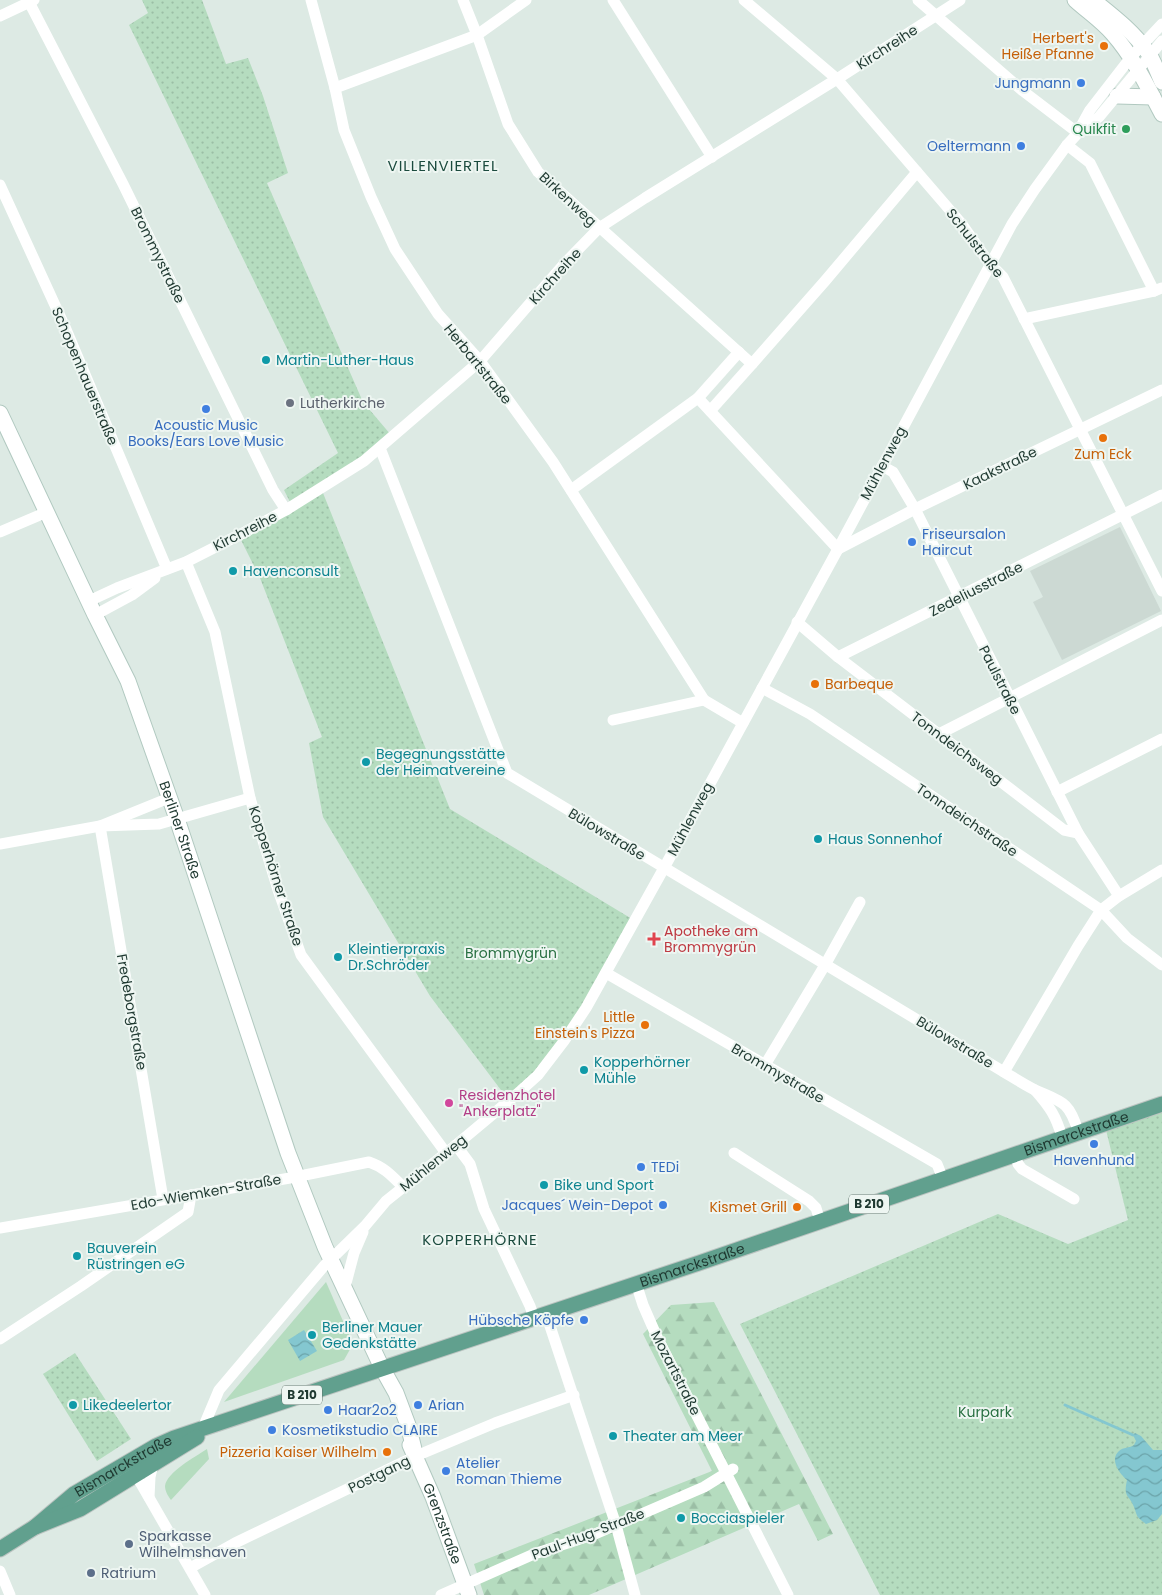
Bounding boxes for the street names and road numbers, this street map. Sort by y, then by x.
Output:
street label: Kirchreihe [852,20,922,74]
street label: Birkenweg [535,167,601,231]
street label: Brommystraße [126,204,190,307]
street label: Schulstraße [941,204,1009,282]
street label: Kirchreihe [524,243,586,309]
street label: Schopenhauerstraße [47,304,123,448]
street label: Herbartstraße [439,320,517,409]
street label: Mühlenweg [855,423,911,503]
street label: Kaakstraße [960,441,1041,494]
street label: Kirchreihe [209,506,281,556]
street label: Zedeliusstraße [926,557,1027,621]
street label: Paulstraße [974,642,1026,718]
street label: Tonndeichsweg [907,707,1007,789]
street label: Berliner Straße [154,778,206,882]
street label: Tonndeichstraße [912,778,1022,862]
street label: Mühlenweg [662,779,718,859]
street label: Kopperhörner Straße [244,803,308,949]
street label: Bülowstraße [565,803,650,865]
street label: Fredeborgstraße [112,952,152,1072]
street label: Bülowstraße [913,1011,998,1073]
street label: Brommystraße [728,1038,829,1108]
street label: Bismarckstraße [1021,1106,1132,1161]
street label: Mühlenweg [395,1130,471,1196]
street label: Edo-Wiemken-Straße [129,1169,283,1215]
road number: B 210 [849,1194,889,1214]
street label: Bismarckstraße [637,1238,748,1292]
street label: Mozartstraße [646,1327,706,1419]
road number: B 210 [282,1386,322,1404]
street label: Bismarckstraße [71,1430,176,1502]
street label: Postgang [345,1450,413,1498]
street label: Grenzstraße [418,1480,467,1567]
street label: Paul-Hug-Straße [529,1503,648,1565]

